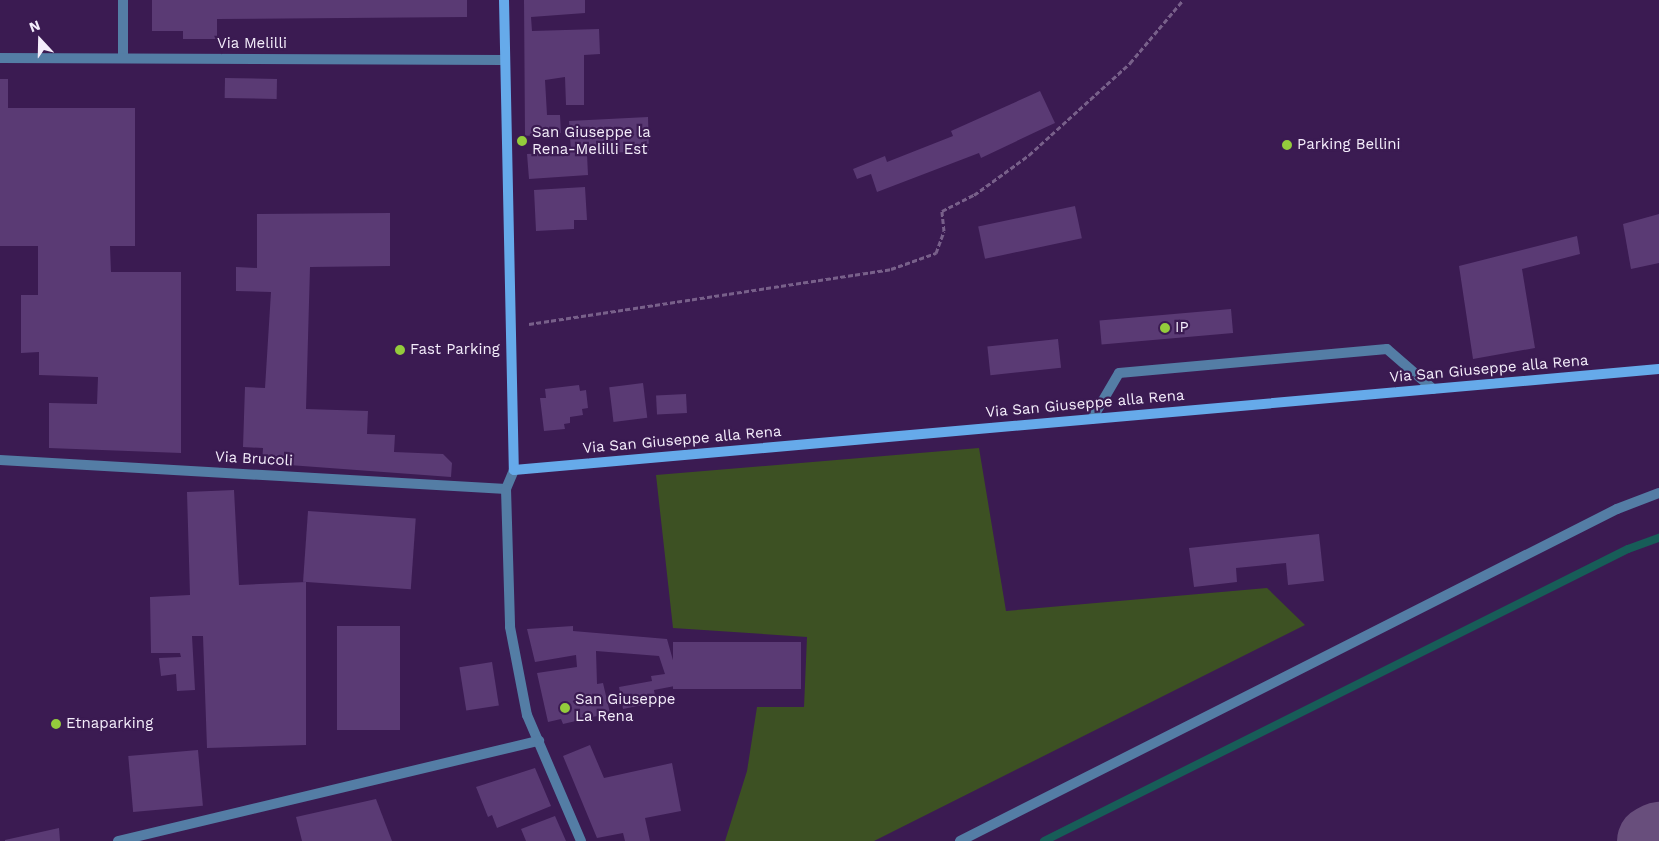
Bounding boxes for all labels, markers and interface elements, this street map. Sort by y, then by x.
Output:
north arrow [15,15,65,65]
text: N [27,17,42,35]
street label: Via Melilli [217,35,287,53]
place label: San Giuseppe la Rena-Melilli Est [532,123,651,158]
marker: San Giuseppe la Rena-Melilli Est [516,135,528,147]
place label: Parking Bellini [1297,136,1401,154]
marker: Parking Bellini [1281,139,1293,151]
place label: IP [1175,319,1189,337]
marker: IP [1159,322,1171,334]
place label: Fast Parking [410,341,500,359]
marker: Fast Parking [394,344,406,356]
street label: Via San Giuseppe alla Rena [1388,351,1590,387]
street label: Via San Giuseppe alla Rena [984,386,1186,422]
street label: Via San Giuseppe alla Rena [581,422,783,458]
street label: Via Brucoli [214,448,294,470]
place label: San Giuseppe La Rena [575,690,675,725]
marker: San Giuseppe La Rena [559,702,571,714]
place label: Etnaparking [66,715,153,733]
marker: Etnaparking [50,718,62,730]

